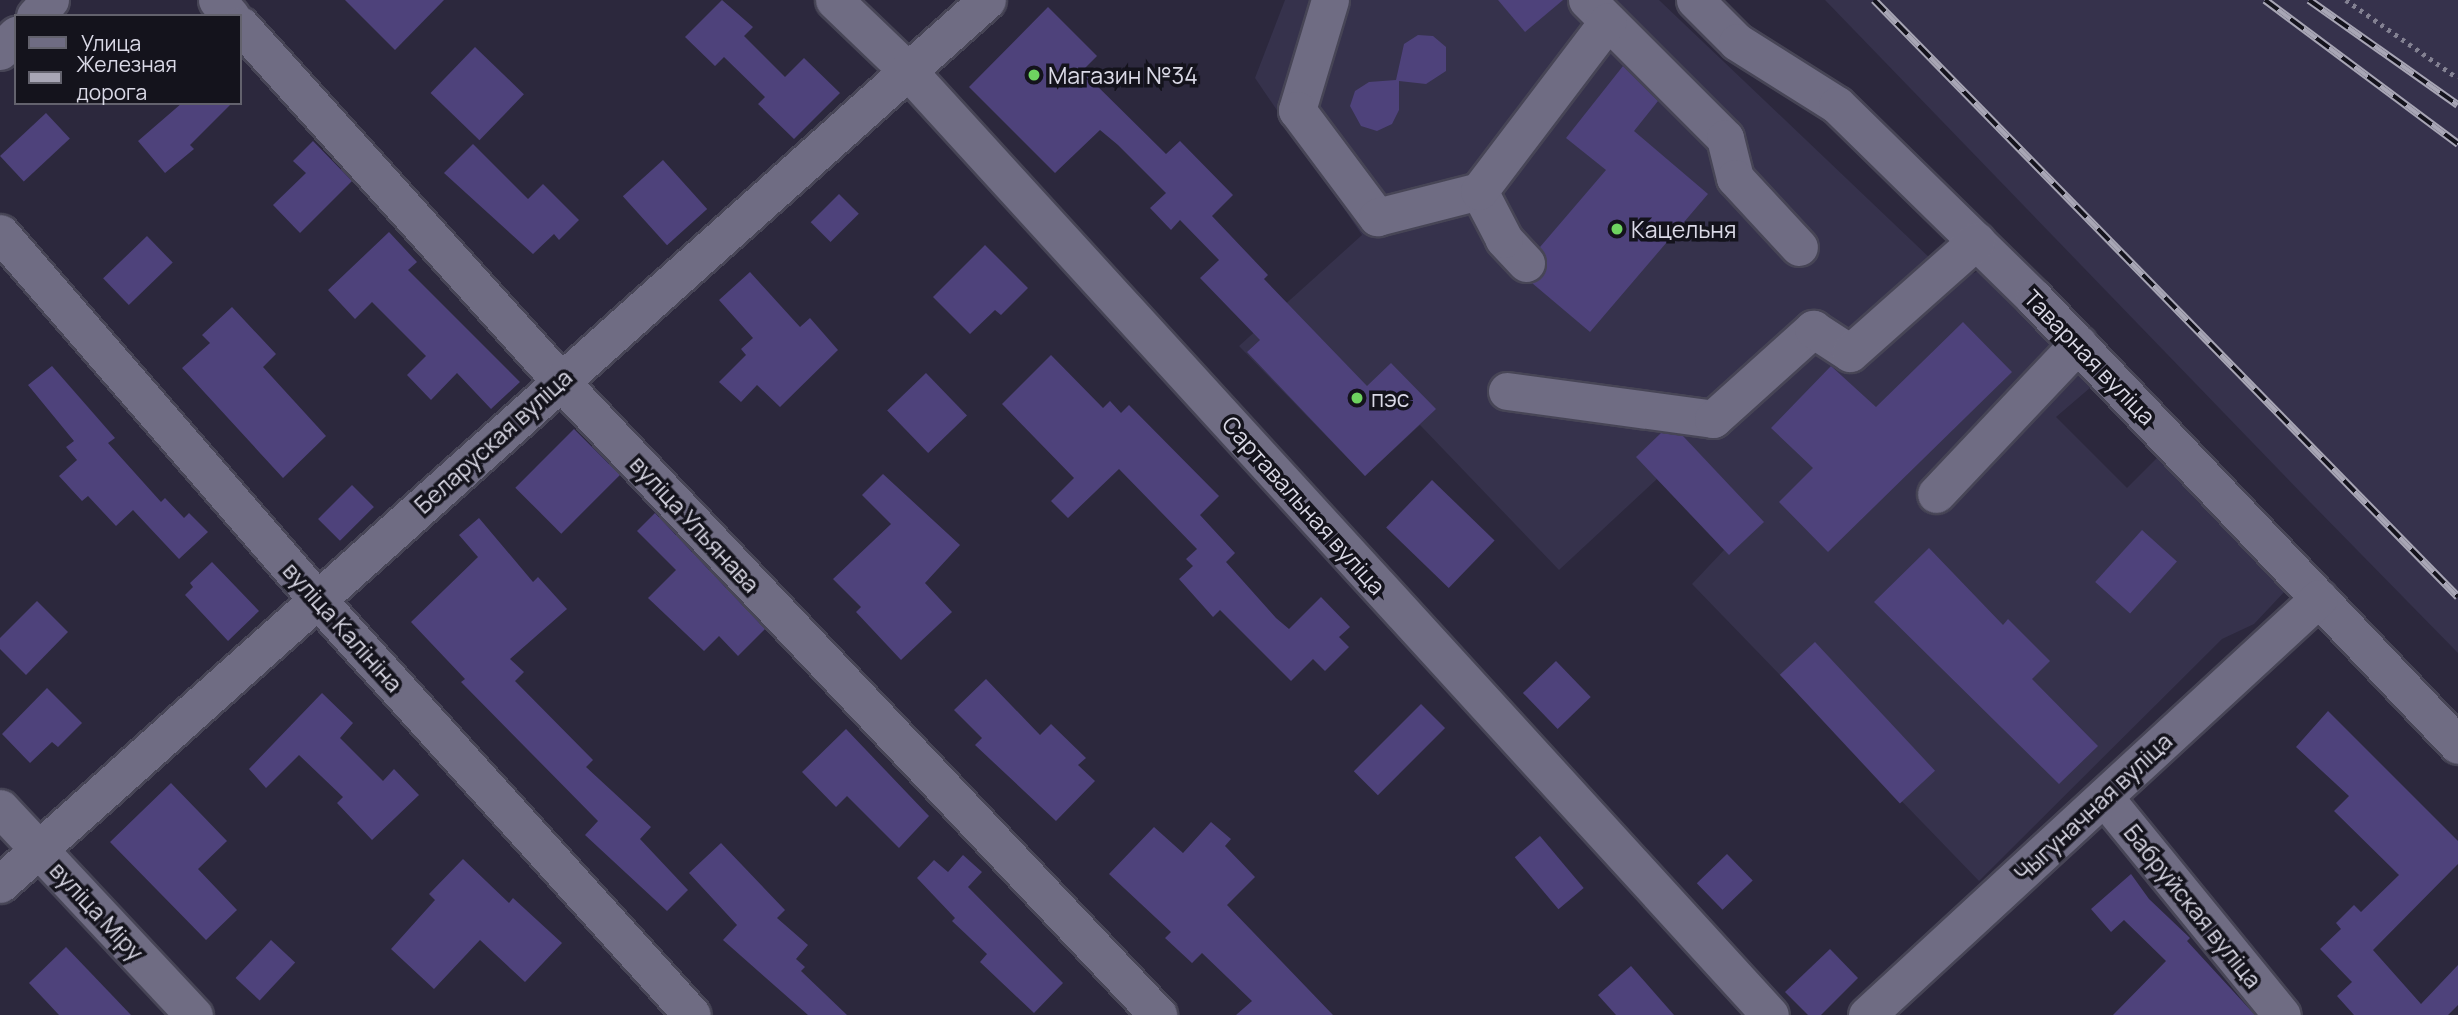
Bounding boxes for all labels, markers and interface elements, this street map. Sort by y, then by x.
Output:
legend [14,14,242,105]
text: Улица [81,29,141,57]
text: Железная дорога [76,50,177,106]
place label: Магазин №34 [1048,61,1198,89]
marker: Магазин №34 [1026,67,1042,83]
place label: Кацельня [1631,215,1737,243]
marker: Кацельня [1609,221,1625,237]
street label: Таварная вуліца [2019,284,2161,430]
street label: Беларуская вуліца [409,363,577,519]
place label: пэс [1371,384,1410,412]
marker: пэс [1349,390,1365,406]
street label: Сартавальная вуліца [1217,410,1391,600]
street label: вуліца Ульянава [625,450,765,598]
street label: вуліца Калініна [278,557,408,697]
street label: Чыгуначная вуліца [2009,727,2177,887]
street label: Бабруйская вуліца [2119,819,2267,993]
street label: вуліца Міру [45,856,149,966]

